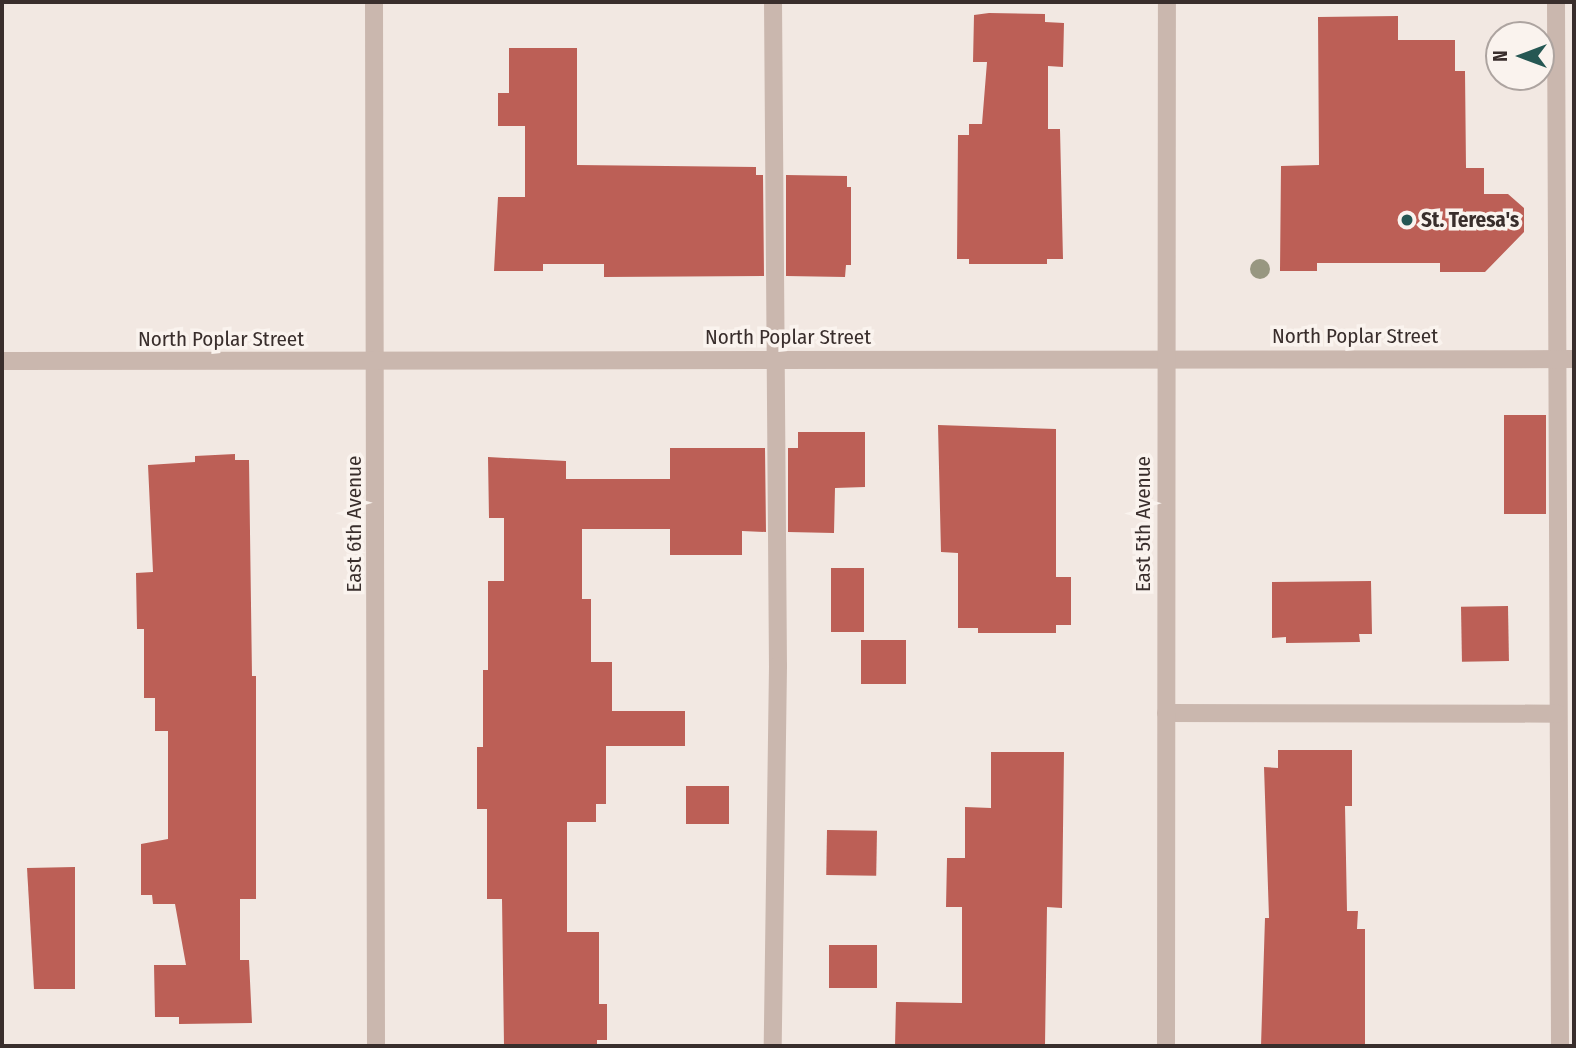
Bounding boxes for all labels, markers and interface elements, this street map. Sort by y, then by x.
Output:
north arrow [1485,21,1555,91]
text: N [1489,50,1512,62]
place label: St. Teresa's [1421,207,1519,233]
marker: St. Teresa's [1399,212,1415,228]
street label: North Poplar Street [1272,323,1438,349]
street label: North Poplar Street [705,324,871,350]
street label: North Poplar Street [138,326,304,352]
street label: East 6th Avenue [341,456,367,592]
street label: East 5th Avenue [1130,456,1156,592]

